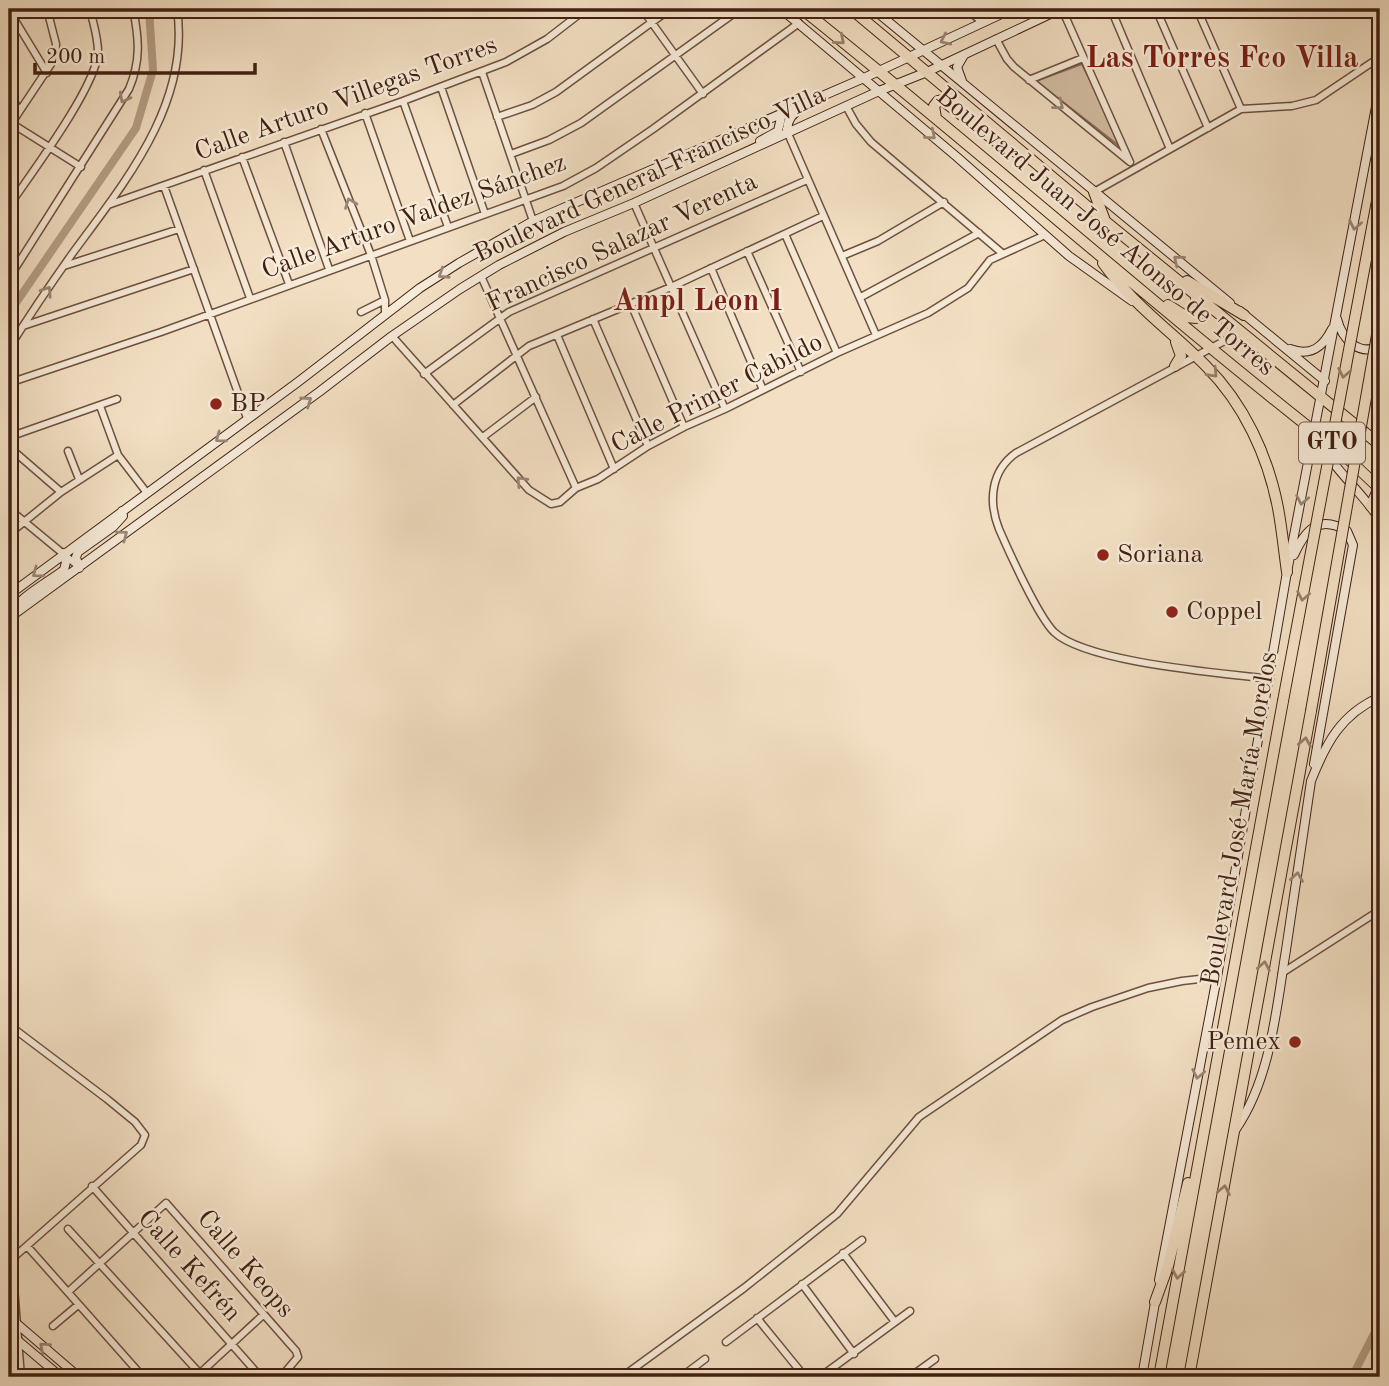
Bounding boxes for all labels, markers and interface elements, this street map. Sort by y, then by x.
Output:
one-way arrow [832,31,844,44]
scale bar [35,32,256,76]
street label: Calle Arturo Villegas Torres [191,32,501,166]
one-way arrow [940,32,952,46]
district label: Las Torres Fco Villa [1086,44,1359,74]
text: 200 m [46,47,105,68]
street label: Boulevard General Francisco Villa [470,82,830,268]
street label: Boulevard Juan José Alonso de Torres [931,83,1279,381]
one-way arrow [119,91,132,103]
one-way arrow [1051,97,1064,109]
one-way arrow [923,127,936,139]
street label: Calle Arturo Valdez Sánchez [258,150,570,284]
street label: Francisco Salazar Verenta [483,169,762,317]
one-way arrow [345,198,359,210]
one-way arrow [1348,219,1363,231]
one-way arrow [1173,256,1186,268]
one-way arrow [437,265,450,278]
one-way arrow [39,286,51,299]
district label: Ampl Leon 1 [613,287,785,317]
street label: Calle Primer Cabildo [607,329,827,459]
one-way arrow [1204,364,1217,377]
one-way arrow [1338,367,1353,379]
place label: BP [230,391,266,417]
marker: BP [208,396,224,412]
one-way arrow [299,397,312,409]
road number: GTO [1299,422,1365,463]
one-way arrow [215,430,228,442]
one-way arrow [517,476,529,489]
one-way arrow [1295,494,1310,506]
one-way arrow [116,531,128,543]
place label: Soriana [1117,542,1204,568]
marker: Soriana [1095,547,1111,563]
one-way arrow [33,565,45,577]
one-way arrow [1296,590,1311,602]
place label: Coppel [1186,599,1262,625]
marker: Coppel [1164,604,1180,620]
street label: Boulevard José María Morelos [1198,650,1282,988]
one-way arrow [1297,736,1312,748]
one-way arrow [1289,871,1304,883]
one-way arrow [1256,960,1271,972]
place label: Pemex [1207,1029,1281,1055]
marker: Pemex [1287,1034,1303,1050]
one-way arrow [1192,1067,1207,1079]
one-way arrow [1216,1184,1231,1196]
street label: Calle Kefrén [132,1205,246,1327]
street label: Calle Keops [192,1205,298,1323]
one-way arrow [1171,1268,1186,1280]
one-way arrow [39,1343,52,1355]

